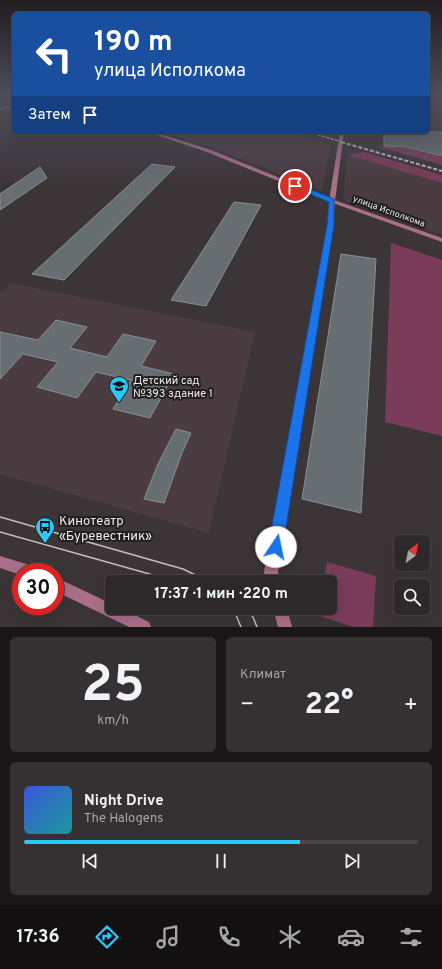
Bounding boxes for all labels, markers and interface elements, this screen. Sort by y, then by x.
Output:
text: 190 m [94,25,172,61]
icon: left [28,28,80,80]
text: улица Исполкома [94,60,246,83]
icon: arrive [79,104,101,126]
text: Затем [28,106,71,125]
pin [278,169,312,203]
icon: arrive [284,175,306,197]
street label: улица Исполкома [351,193,427,230]
place label: Детский сад №393 здание 1 [133,374,213,401]
school or university icon: Детский сад №393 здание 1 [108,375,130,403]
place label: Кинотеатр «Буревестник» [59,514,152,545]
bus stop icon: Кинотеатр «Буревестник» [34,516,56,544]
position arrow [255,526,297,568]
north arrow [394,535,430,571]
map controls [394,535,430,615]
speed limit sign: 30 [12,563,64,615]
button: search [394,579,430,615]
text: 17:37 · 1 мин · 220 m [154,585,288,604]
text: 25 [81,654,145,720]
text: Климат [240,667,286,683]
text: 22° [304,687,354,724]
text: − [240,692,254,719]
text: + [404,692,418,719]
text: km/h [97,713,129,729]
text: Night Drive [84,792,164,811]
text: The Halogens [84,811,163,827]
icon: previous [79,850,101,872]
icon: pause [210,850,232,872]
icon: next [341,850,363,872]
icon: directions [93,923,121,951]
icon: music [154,923,182,951]
icon: phone [215,923,243,951]
icon: climate [276,923,304,951]
icon: car [337,923,365,951]
icon: filters [397,923,425,951]
text: 17:36 [16,926,60,949]

